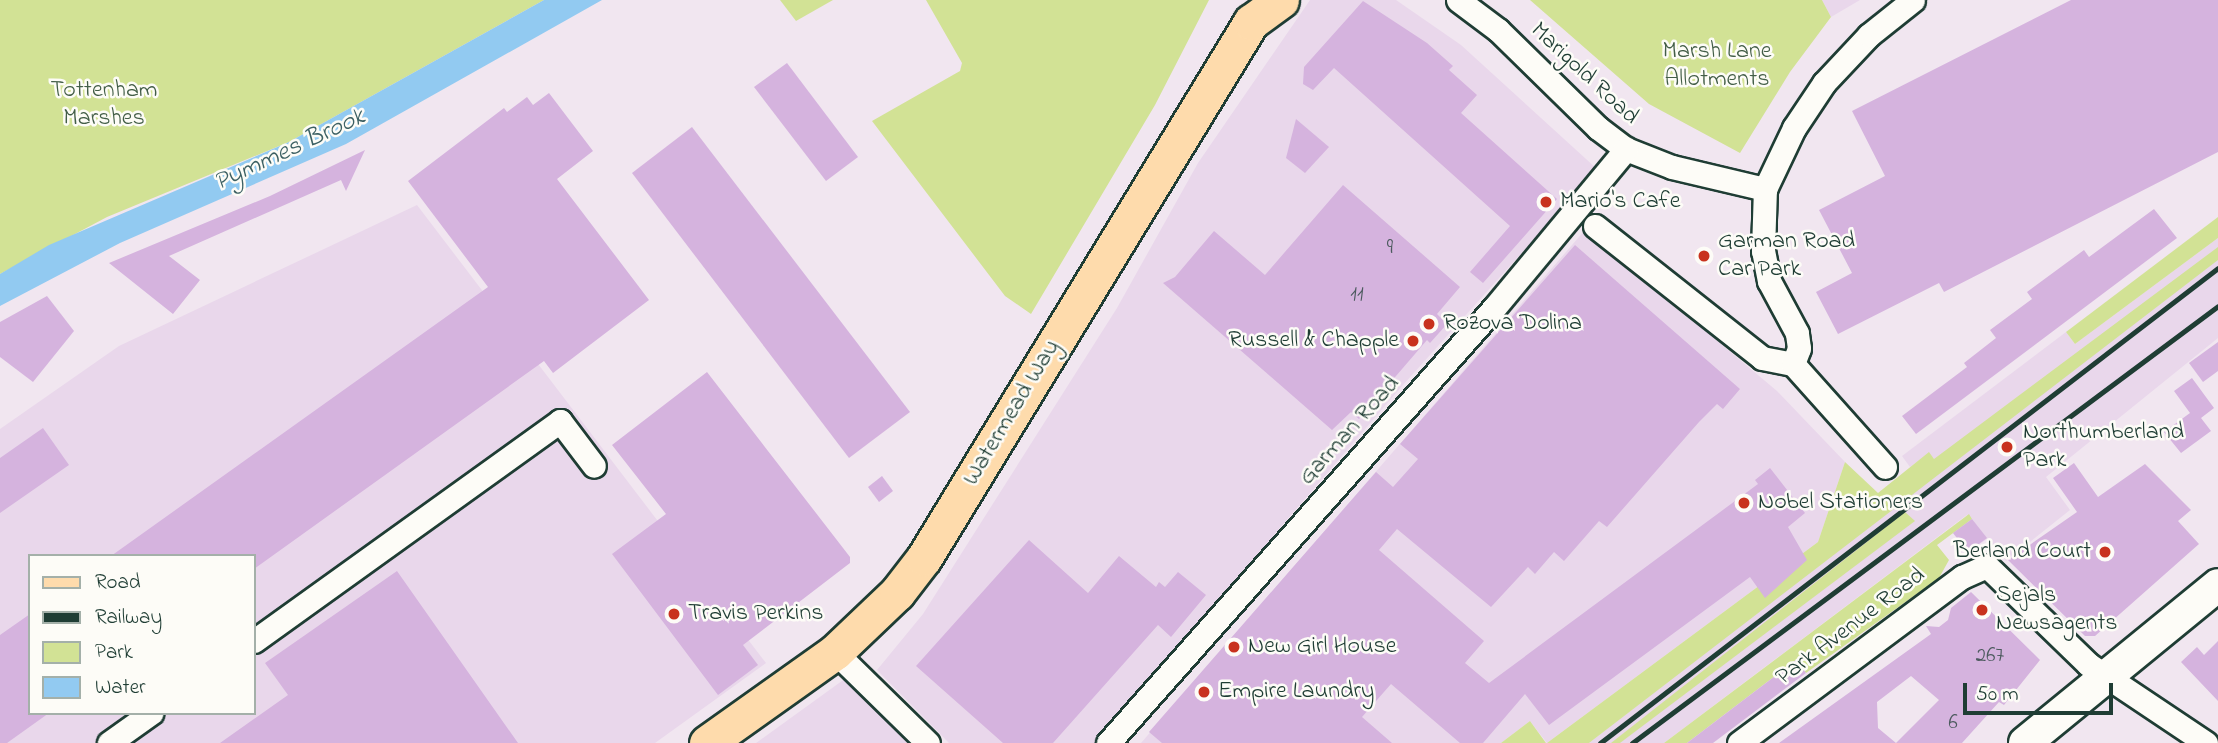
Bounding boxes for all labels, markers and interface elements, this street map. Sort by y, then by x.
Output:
street label: Marigold Road [1524,17,1644,131]
park label: Marsh Lane Allotments [1662,38,1772,94]
park label: Tottenham Marshes [51,77,157,133]
water label: Pymmes Brook [210,102,370,200]
place label: Mario's Cafe [1560,188,1681,216]
marker: Mario's Cafe [1538,194,1554,210]
place label: Garman Road Car Park [1718,228,1855,284]
house number: 9 [1387,235,1393,261]
marker: Garman Road Car Park [1696,248,1712,264]
house number: 11 [1350,282,1364,308]
place label: Rozova Dolina [1443,310,1582,338]
marker: Rozova Dolina [1421,316,1437,332]
place label: Russell & Chapple [1228,327,1399,355]
marker: Russell & Chapple [1405,333,1421,349]
street label: Watermead Way [957,335,1067,491]
street label: Garman Road [1293,370,1407,492]
place label: Northumberland Park [2023,419,2184,475]
marker: Northumberland Park [1997,437,2017,457]
place label: Nobel Stationers [1758,489,1923,517]
marker: Nobel Stationers [1736,495,1752,511]
place label: Berland Court [1954,538,2091,566]
marker: Berland Court [2097,544,2113,560]
legend [28,554,256,715]
street label: Park Avenue Road [1771,562,1931,692]
text: Road [95,568,141,598]
place label: Sejals Newsagents [1996,582,2118,638]
place label: Travis Perkins [688,600,823,628]
marker: Sejals Newsagents [1974,602,1990,618]
text: Railway [95,603,162,633]
marker: Travis Perkins [666,606,682,622]
place label: New Girl House [1248,633,1397,661]
text: Park [95,638,133,668]
marker: New Girl House [1226,639,1242,655]
house number: 267 [1976,643,2004,669]
scale bar [1966,670,2116,714]
text: Water [95,673,146,703]
place label: Empire Laundry [1218,678,1374,706]
text: 50 m [1976,680,2019,710]
marker: Empire Laundry [1196,684,1212,700]
house number: 6 [1948,710,1958,736]

